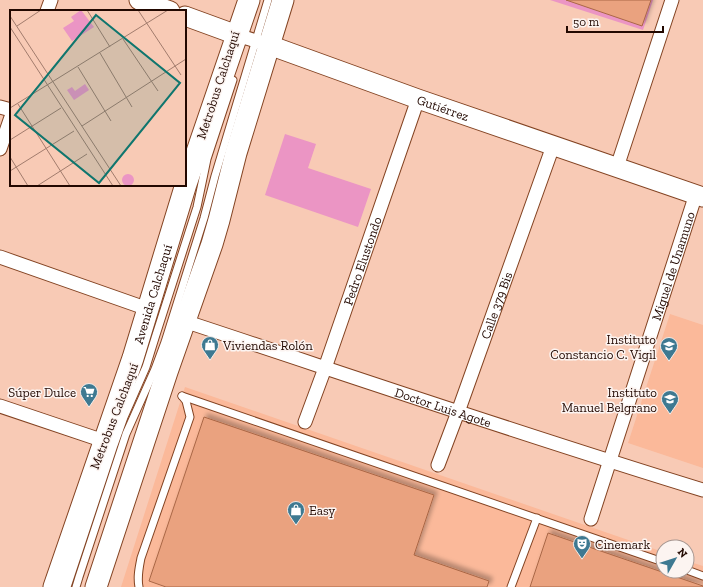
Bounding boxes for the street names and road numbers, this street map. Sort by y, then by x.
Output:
street label: Metrobus Calchaquí [193,29,243,141]
street label: Gutiérrez [415,92,471,123]
street label: Miguel de Unamuno [648,209,697,322]
street label: Pedro Elustondo [340,214,384,307]
street label: Avenida Calchaquí [130,242,175,346]
street label: Calle 379 Bis [477,269,515,341]
street label: Metrobus Calchaquí [87,360,141,471]
street label: Doctor Luis Agote [393,384,493,430]

